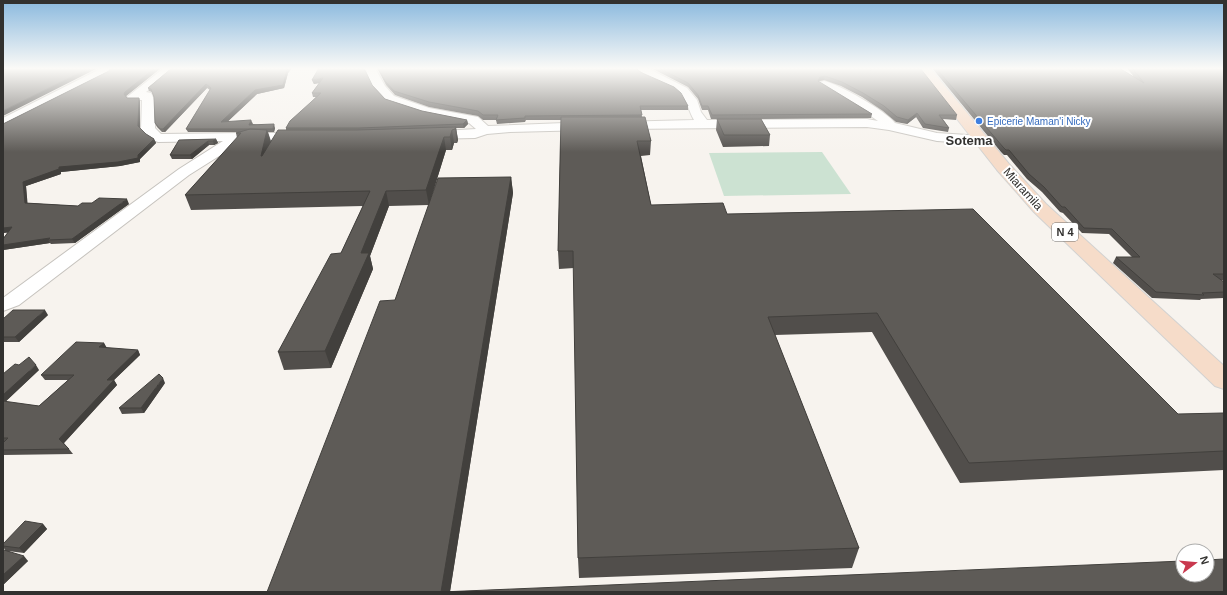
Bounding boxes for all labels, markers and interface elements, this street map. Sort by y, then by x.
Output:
marker: Epicerie Maman'i Nicky [974,116,984,126]
place label: Epicerie Maman'i Nicky [987,116,1091,127]
district label: Sotema [946,133,993,148]
street label: Miaramila [1000,165,1046,213]
road number: N 4 [1052,223,1078,241]
north arrow [1175,543,1215,583]
text: N [1198,555,1211,566]

